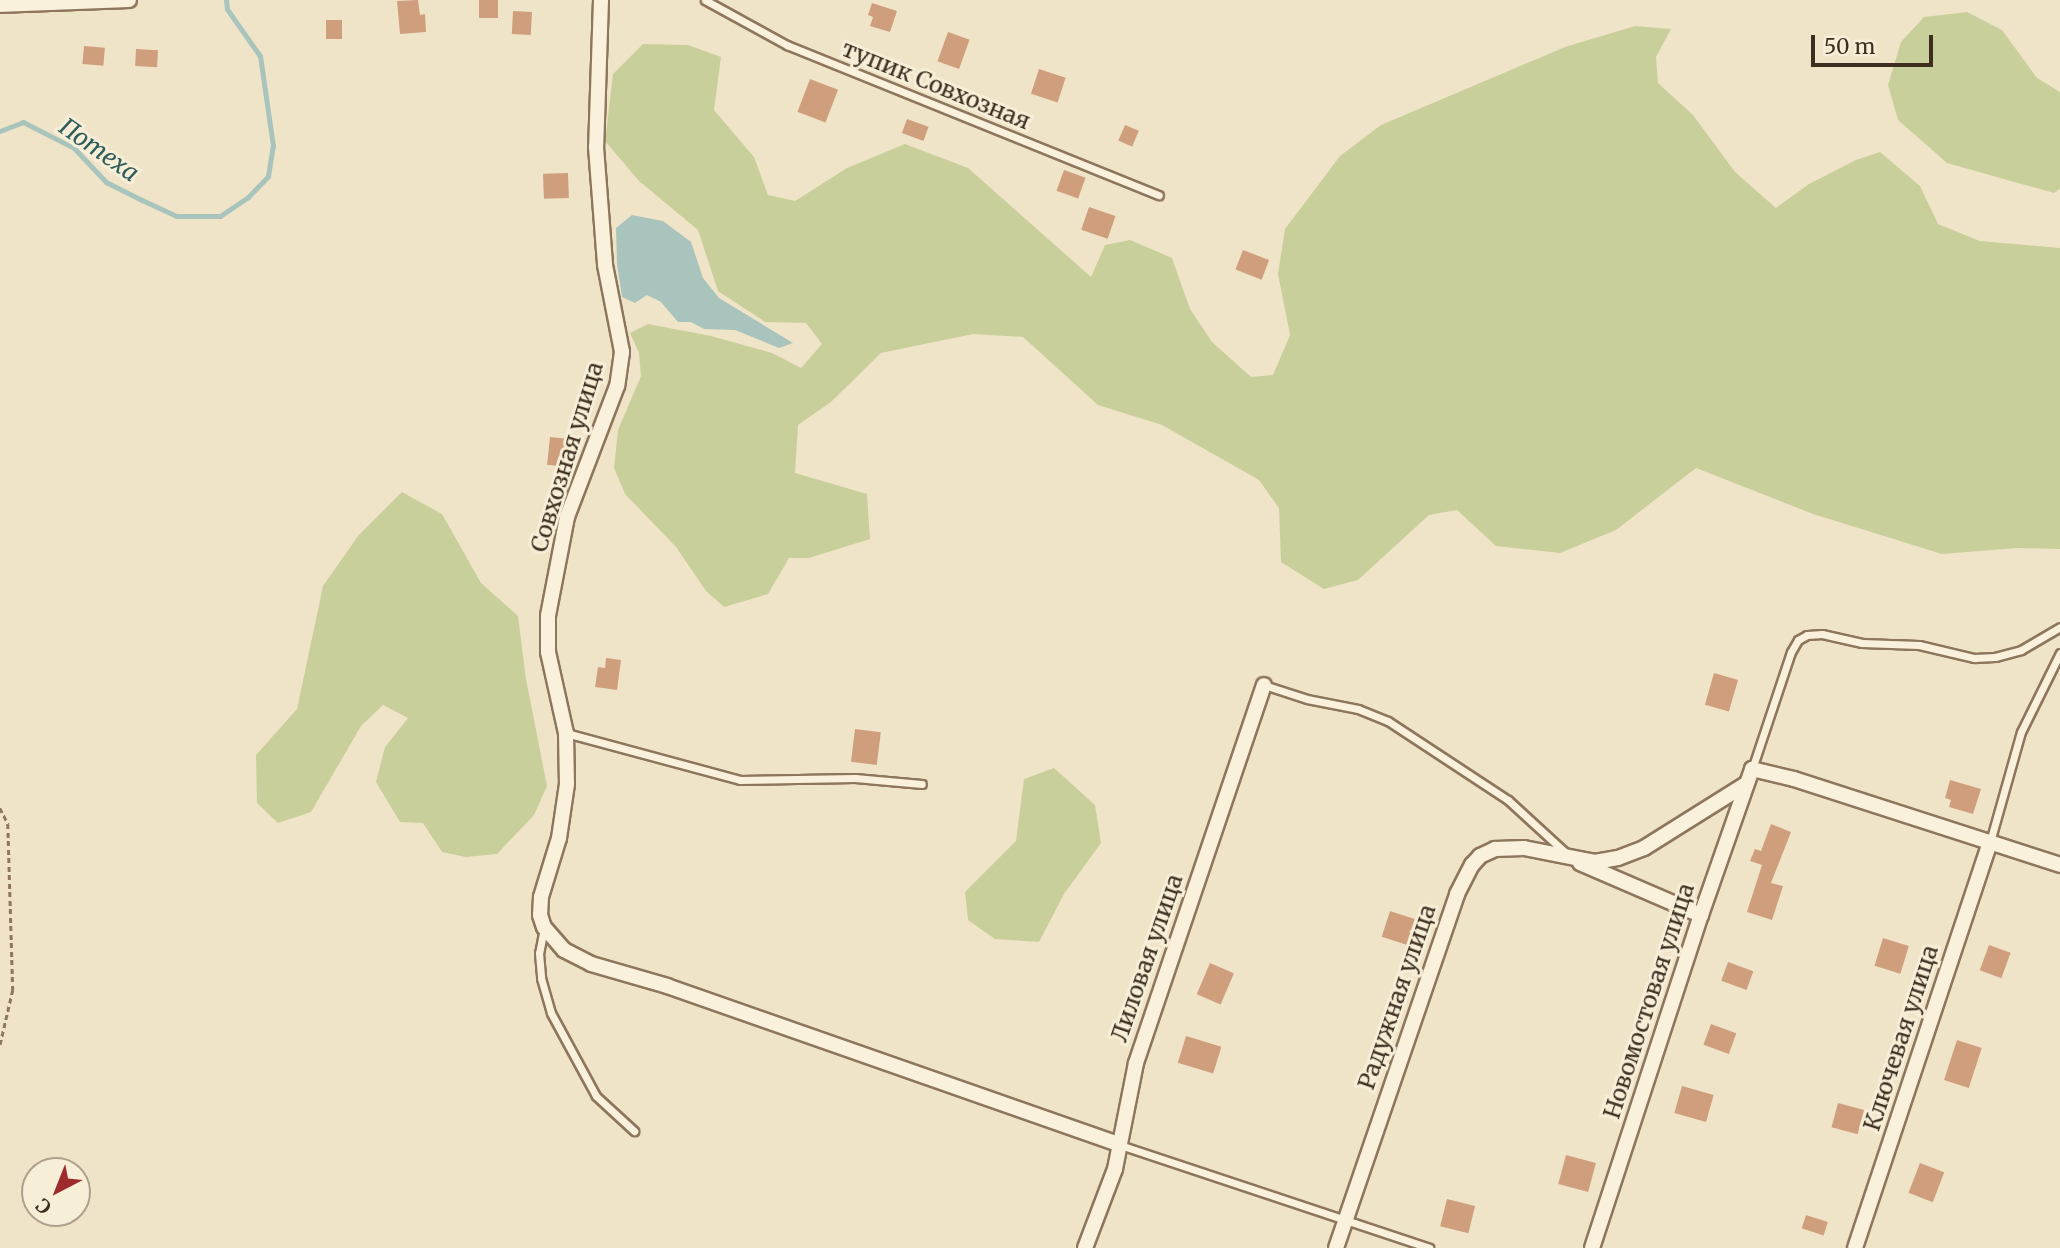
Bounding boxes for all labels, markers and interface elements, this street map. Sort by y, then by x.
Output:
scale bar [1815,21,1938,65]
text: 50 m [1824,33,1875,60]
street label: тупик Совхозная [838,35,1034,135]
water label: Потеха [54,112,144,188]
street label: Совхозная улица [525,359,609,555]
street label: Лиловая улица [1105,871,1189,1045]
street label: Новомостовая улица [1598,880,1700,1122]
street label: Радужная улица [1352,901,1442,1093]
street label: Ключевая улица [1858,942,1944,1134]
north arrow [21,1157,91,1227]
text: С [31,1193,56,1219]

